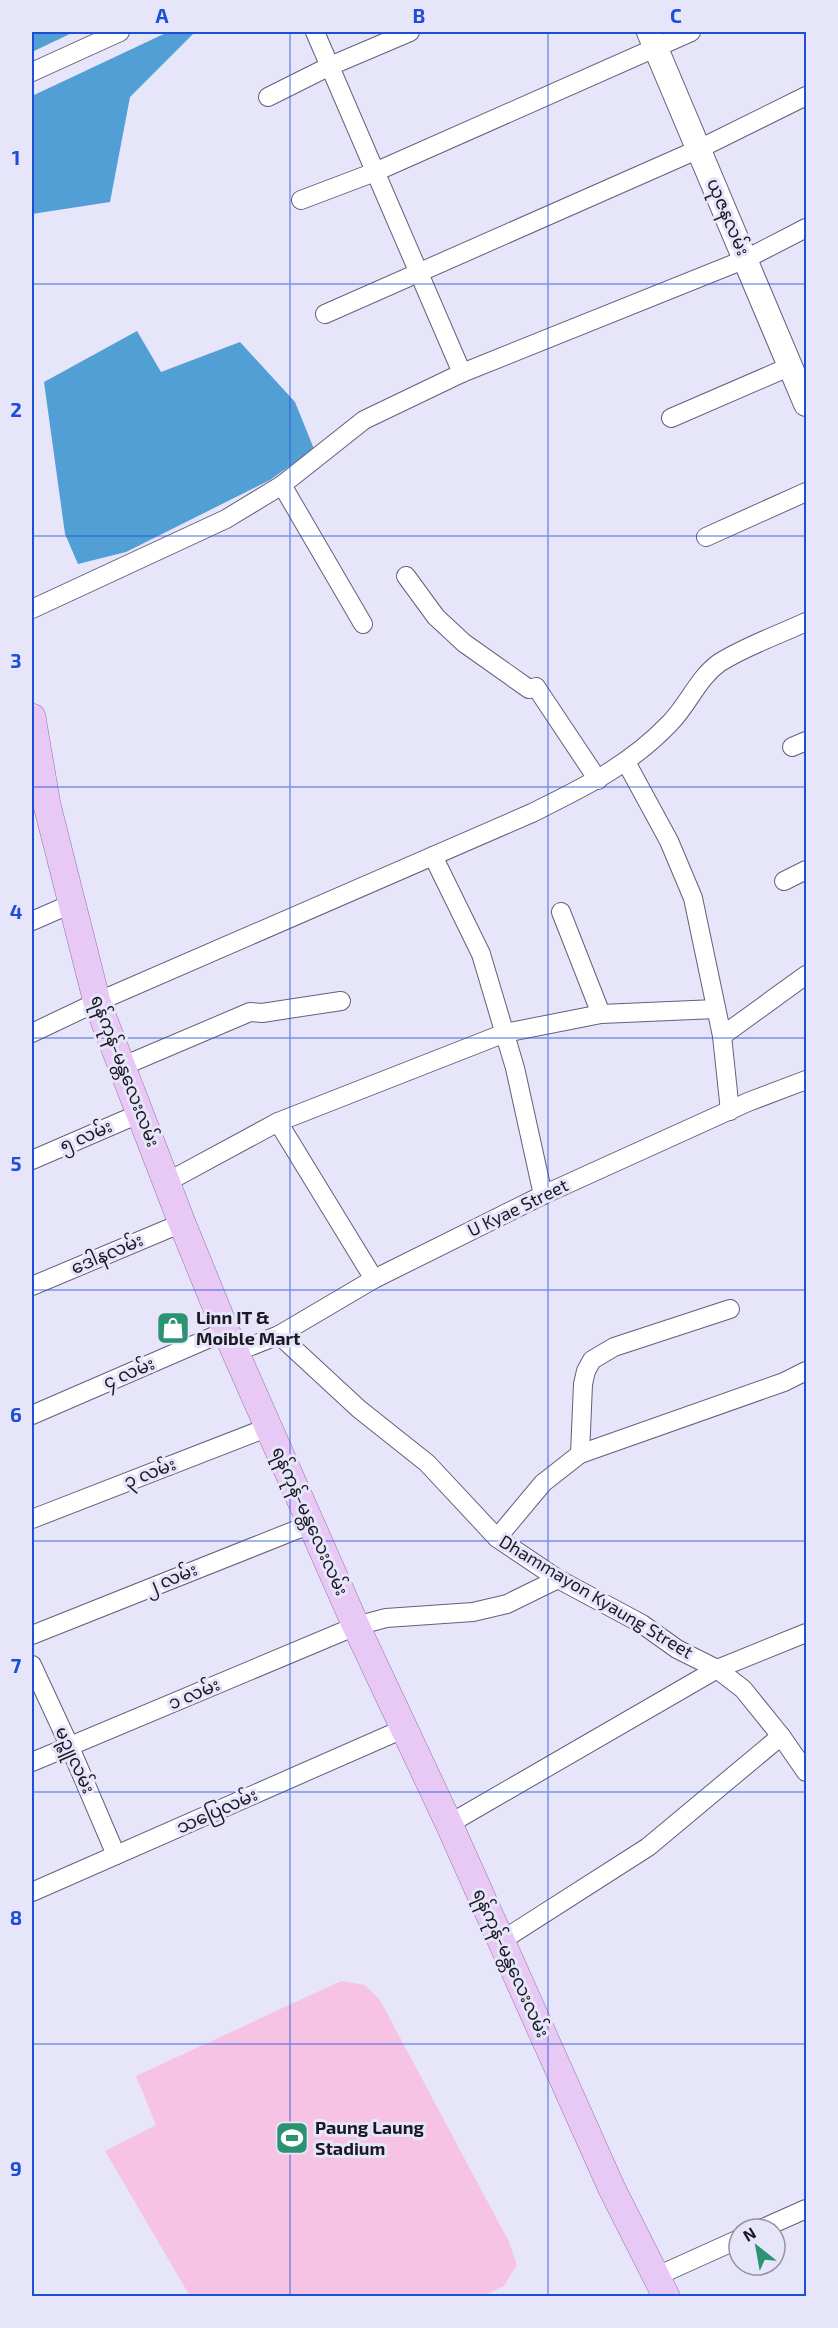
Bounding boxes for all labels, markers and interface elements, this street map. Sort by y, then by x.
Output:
text: A [155,3,169,27]
text: B [413,3,425,27]
text: C [670,3,682,27]
text: 1 [12,145,20,169]
street label: ယုဇနလမ်း [698,174,756,260]
text: 2 [10,397,22,421]
text: 3 [10,648,22,672]
text: 4 [10,899,23,923]
street label: ရန်ကုန်-မန္တလေးလမ်း [82,991,166,1152]
street label: ၅ လမ်း [56,1113,117,1161]
text: 5 [10,1151,22,1175]
street label: U Kyae Street [464,1173,572,1241]
street label: ဒေါနလမ်း [67,1227,148,1283]
place label: Linn IT & Moible Mart [196,1306,301,1349]
shop icon: Linn IT & Moible Mart [155,1310,191,1346]
street label: ၄ လမ်း [99,1351,160,1397]
text: 6 [10,1402,22,1426]
street label: ရန်ကုန်-မန္တလေးလမ်း [264,1442,355,1601]
street label: ၃ လမ်း [120,1451,180,1497]
street label: Dhammayon Kyaung Street [496,1530,697,1663]
street label: ၂ လမ်း [141,1557,202,1603]
text: 7 [11,1653,22,1677]
street label: ၁ လမ်း [164,1672,223,1714]
street label: မဉ္ဇူလမ်း [47,1722,101,1799]
street label: သပြေလမ်း [172,1782,263,1842]
street label: ရန်ကုန်-မန္တလေးလမ်း [465,1884,556,2043]
text: 8 [10,1905,22,1929]
place label: Paung Laung Stadium [315,2116,425,2159]
sports icon: Paung Laung Stadium [274,2120,310,2156]
text: 9 [10,2156,22,2180]
north arrow [727,2217,787,2277]
text: N [739,2223,759,2245]

